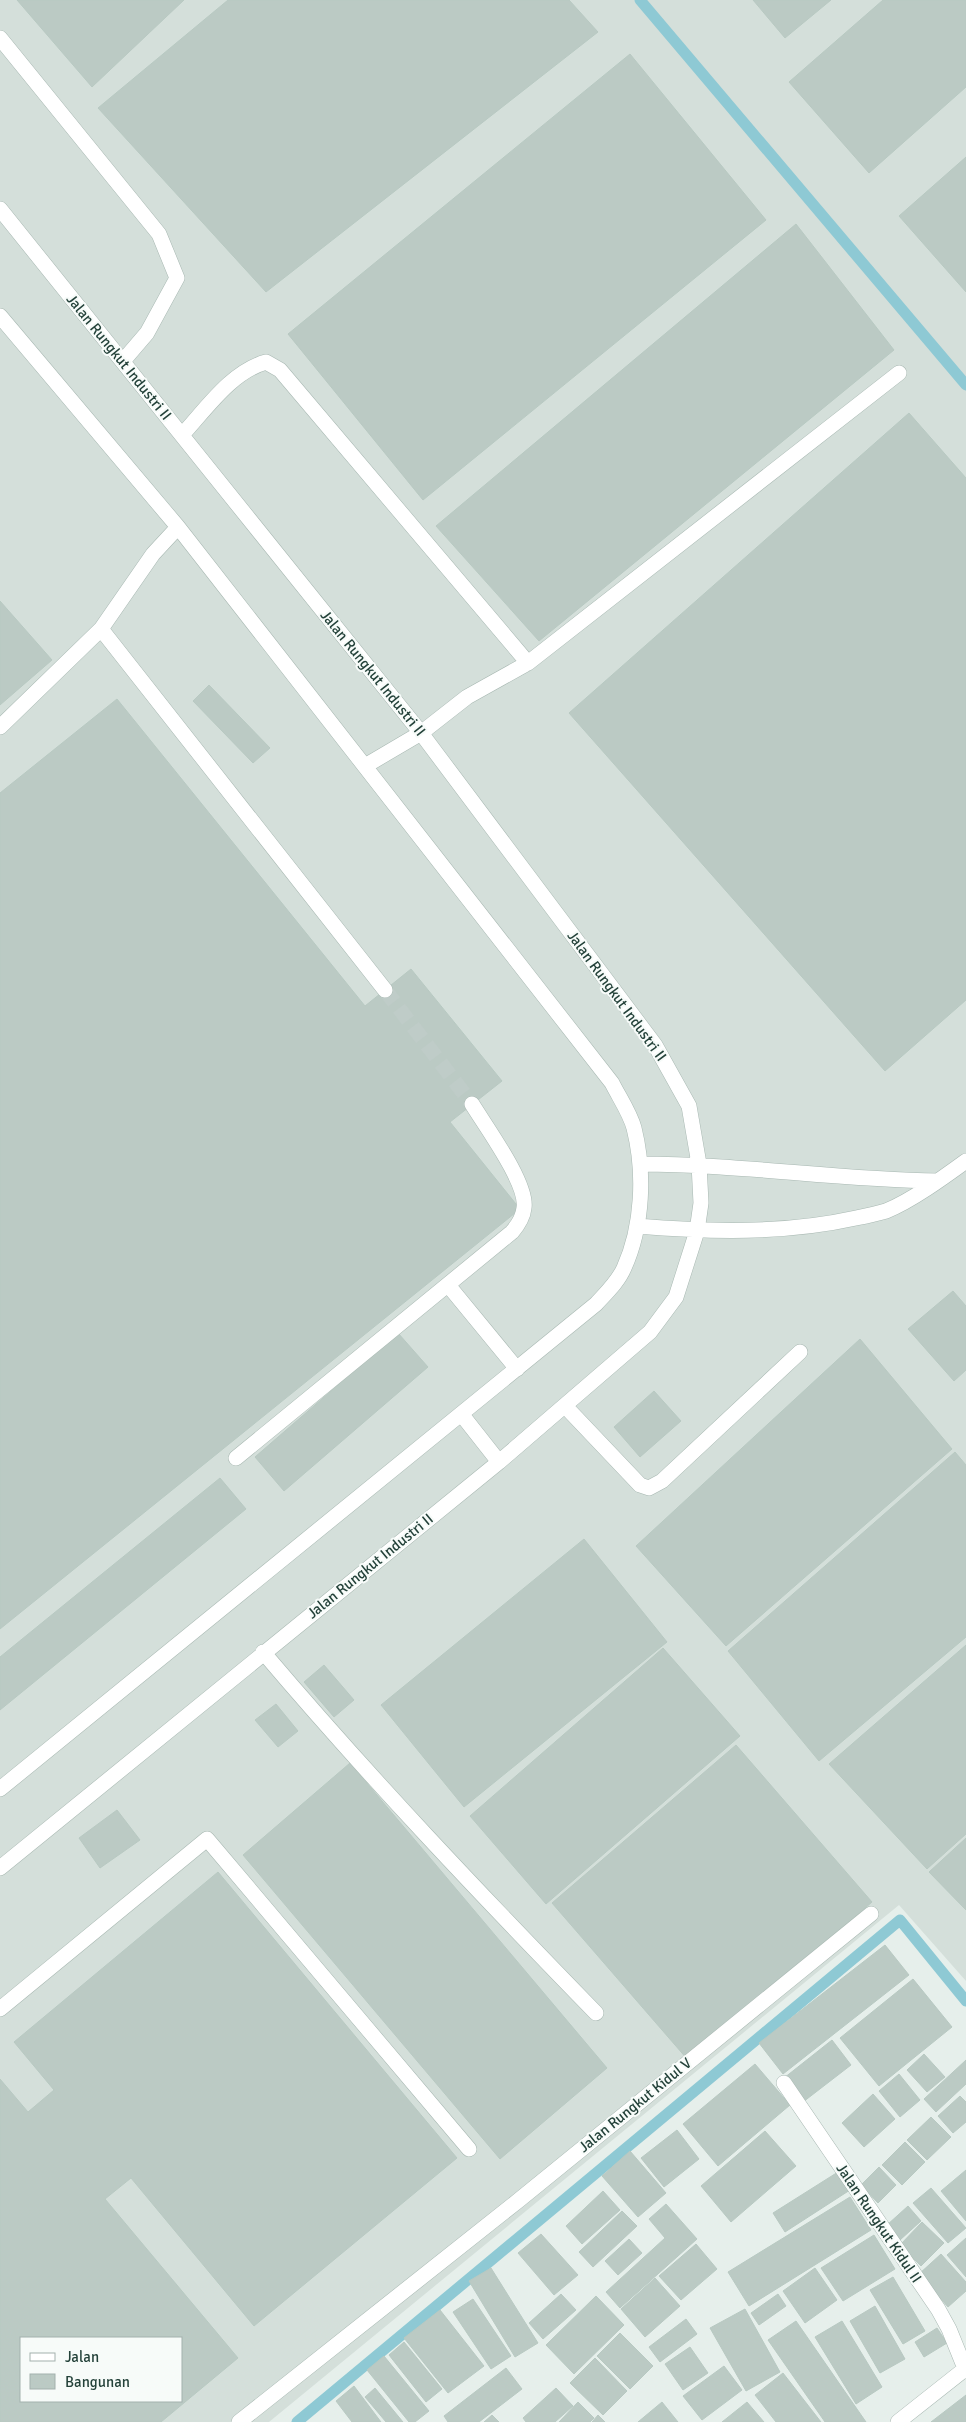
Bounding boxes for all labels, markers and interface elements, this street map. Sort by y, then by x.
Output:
street label: Jalan Rungkut Industri II [63,290,175,424]
street label: Jalan Rungkut Industri II [317,606,429,740]
street label: Jalan Rungkut Industri II [564,927,670,1065]
street label: Jalan Rungkut Industri II [303,1510,437,1622]
street label: Jalan Rungkut Kidul V [575,2054,695,2156]
street label: Jalan Rungkut Kidul II [832,2160,926,2286]
legend [20,2337,182,2402]
text: Jalan [65,2348,99,2366]
text: Bangunan [65,2373,130,2391]

